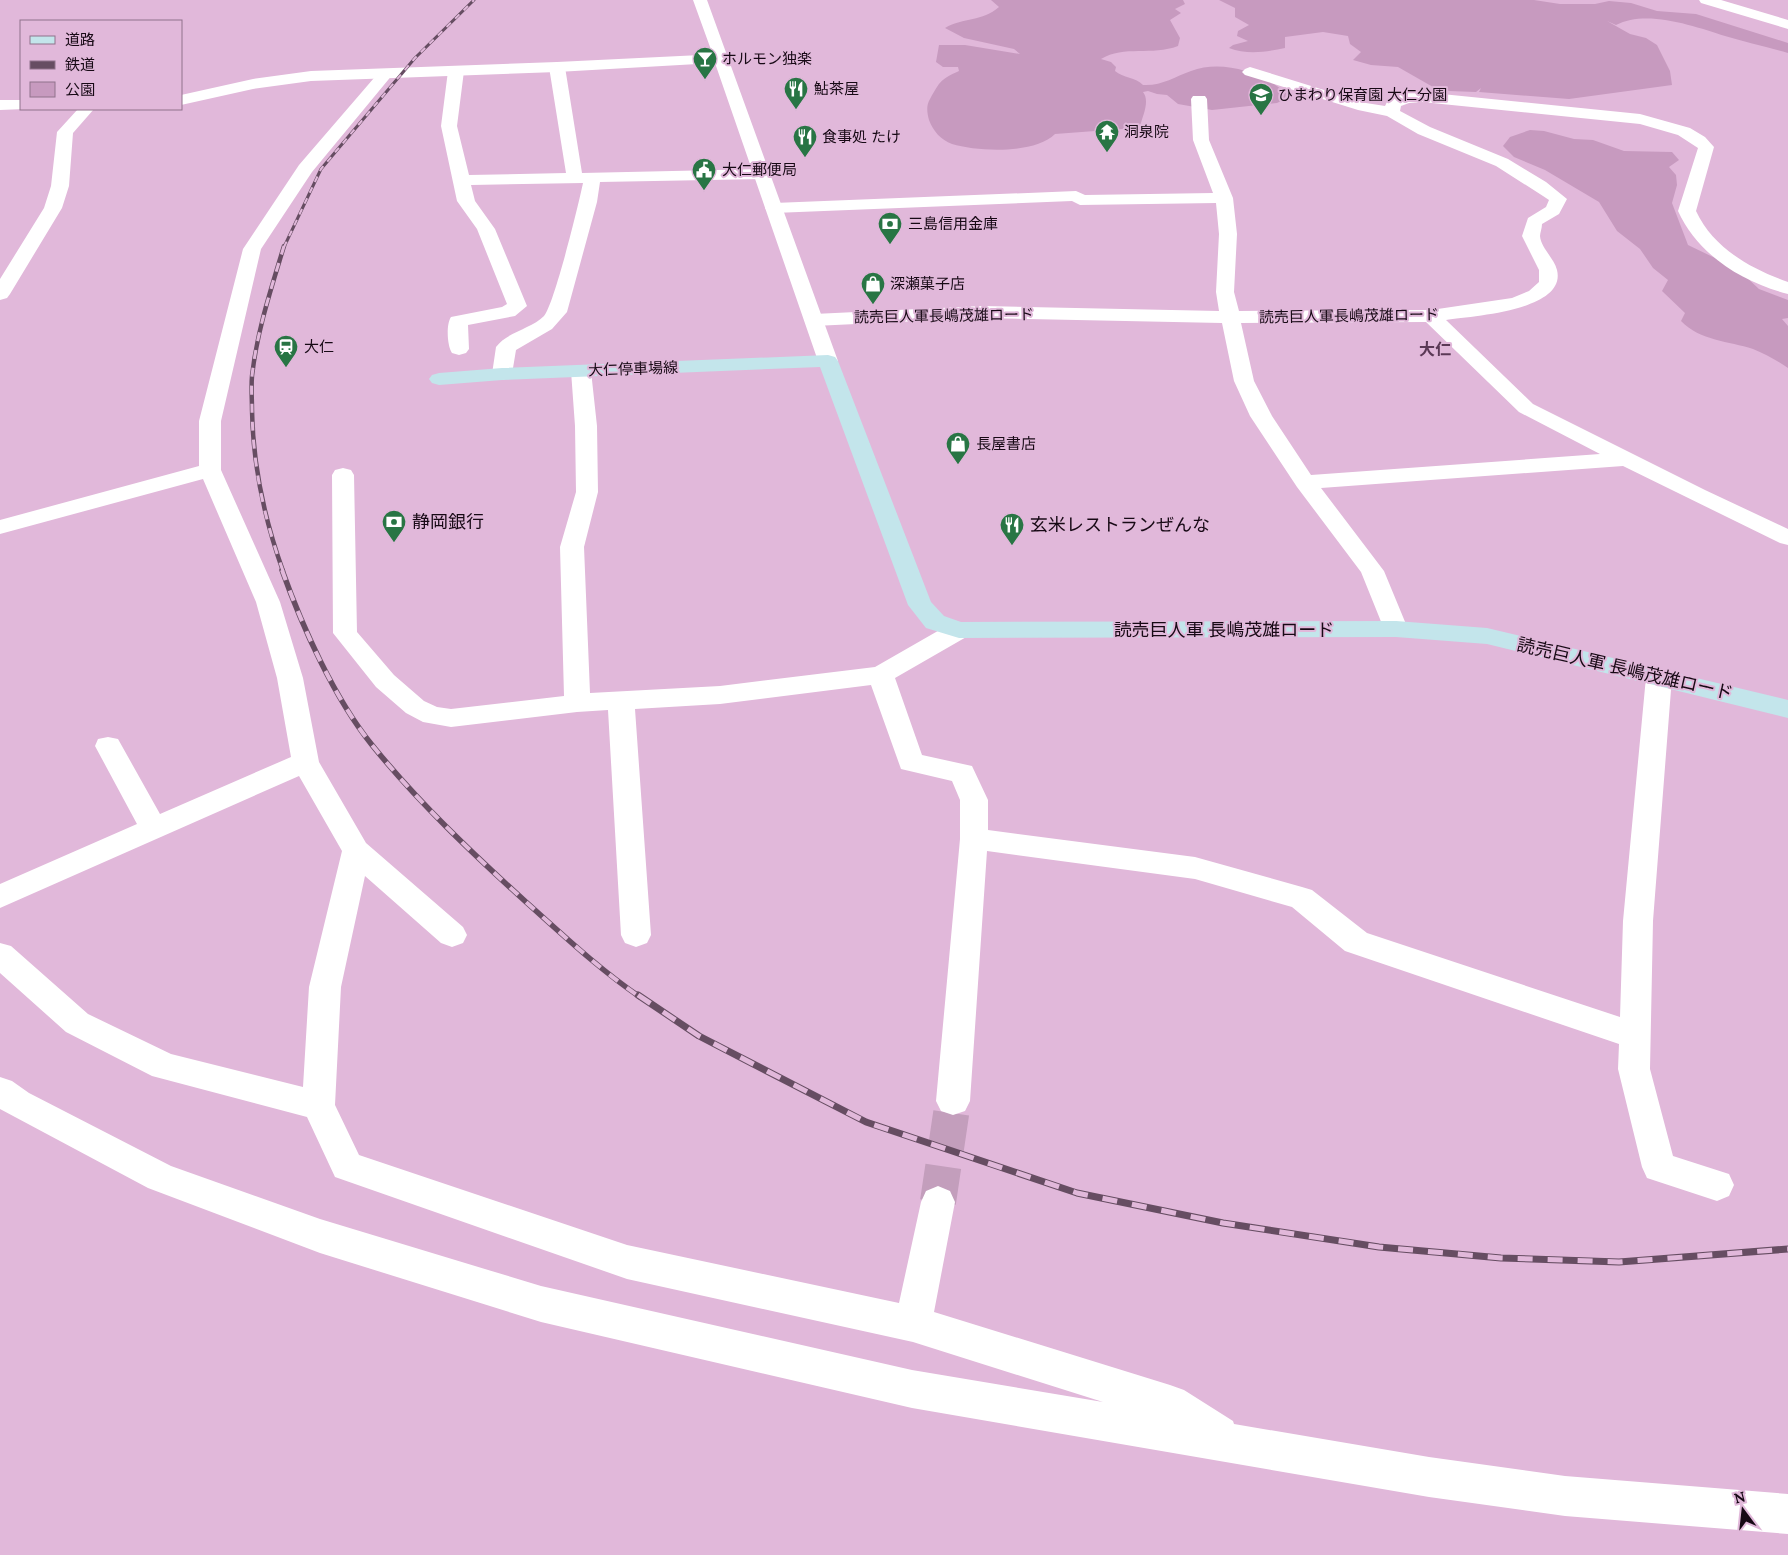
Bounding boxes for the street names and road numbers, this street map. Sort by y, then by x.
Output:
street label: 読売巨人軍長嶋茂雄ロード [854,304,1034,327]
street label: 読売巨人軍長嶋茂雄ロード [1259,304,1439,327]
street label: 大仁停車場線 [588,357,678,380]
street label: 読売巨人軍 長嶋茂雄ロード [1114,618,1334,641]
street label: 読売巨人軍 長嶋茂雄ロード [1515,632,1735,705]

